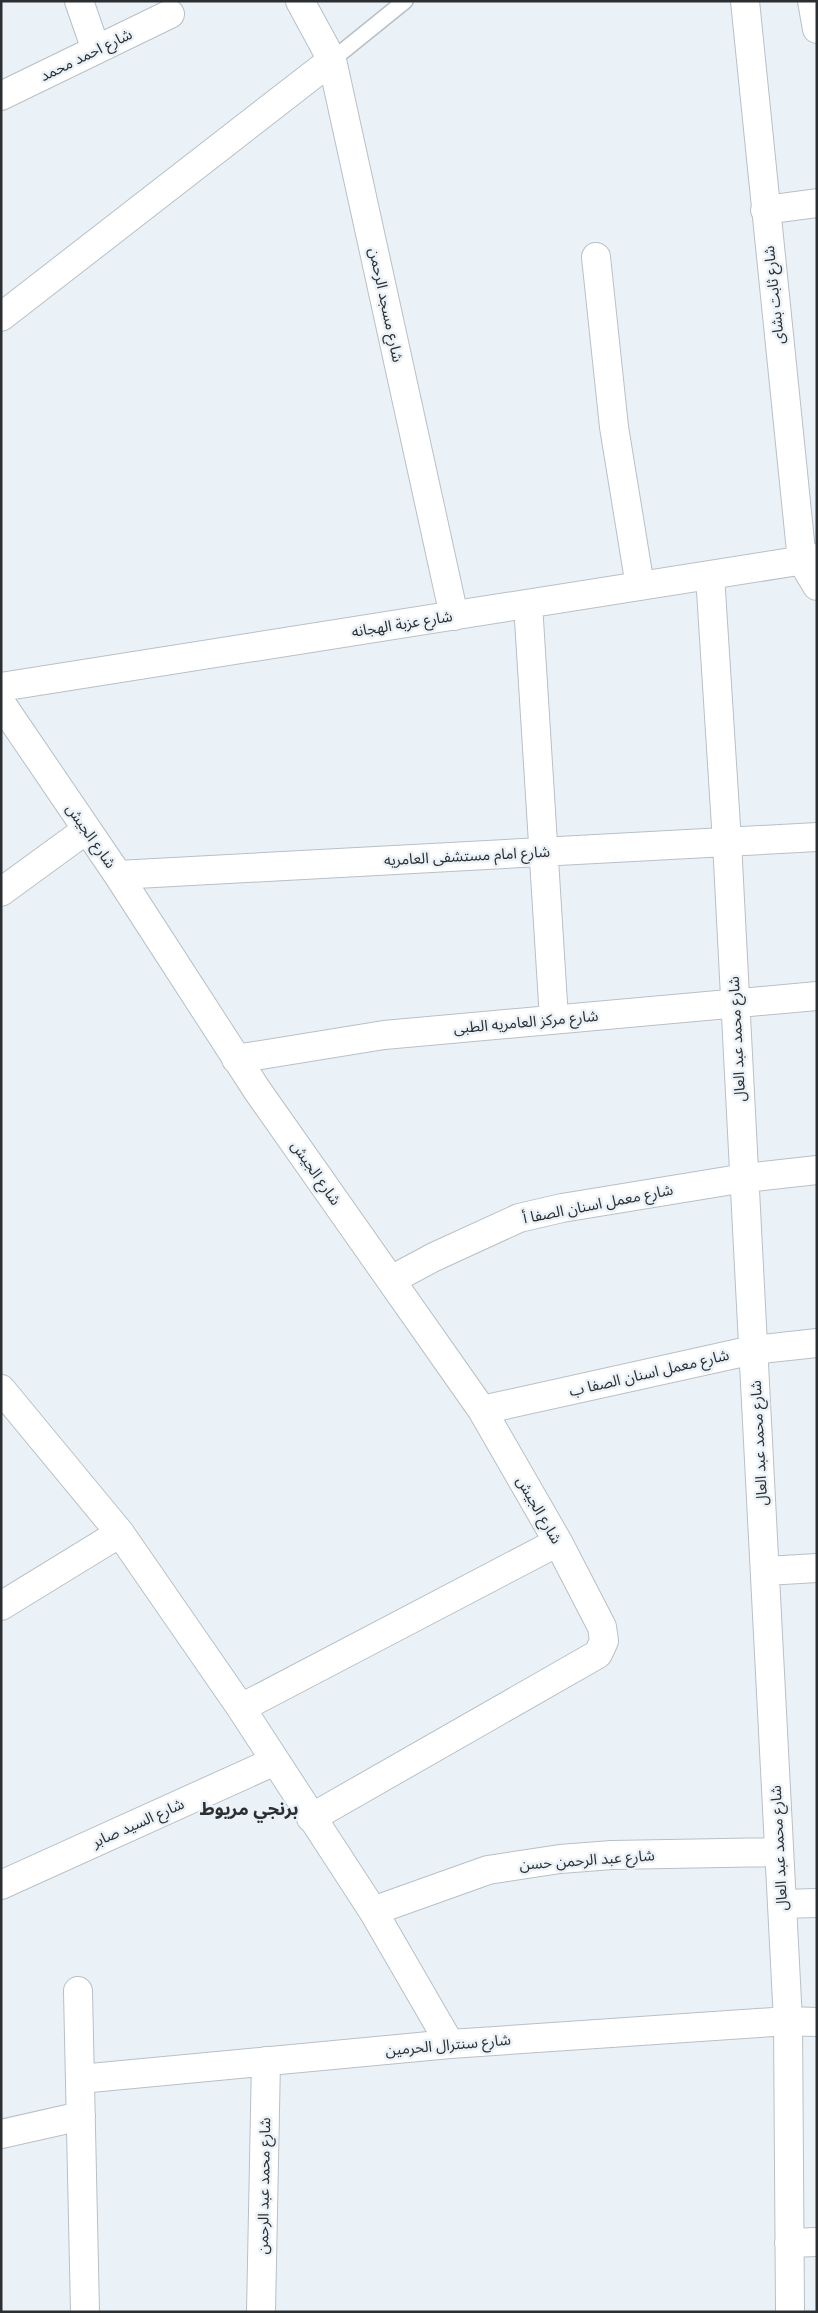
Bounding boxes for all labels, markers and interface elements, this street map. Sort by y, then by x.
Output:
street label: شارع احمد محمد [36,23,136,88]
street label: شارع ثابت بشاى [758,244,791,345]
street label: شارع مسجد الرحمن [362,246,409,365]
street label: شارع عزبة الهجانه [350,605,454,644]
street label: شارع الجيش [60,799,122,874]
street label: شارع امام مستشفى العامريه [383,841,551,872]
street label: شارع محمد عبد العال [723,975,752,1102]
street label: شارع مركز العامريه الطبى [453,1005,600,1040]
street label: شارع الجيش [285,1136,347,1211]
street label: شارع معمل اسنان الصفا أ [521,1179,675,1230]
street label: شارع معمل اسنان الصفا ب [567,1344,732,1403]
street label: شارع محمد عبد العال [745,1379,774,1506]
street label: شارع الجيش [510,1472,567,1549]
street label: شارع محمد عبد العال [765,1784,794,1911]
street label: شارع السيد صابر [88,1793,188,1854]
district label: برنجي مريوط [200,1796,298,1823]
street label: شارع عبد الرحمن حسن [519,1844,656,1877]
street label: شارع سنترال الحرمين [384,2029,512,2062]
street label: شارع محمد عبد الرحمن [252,2117,277,2255]

